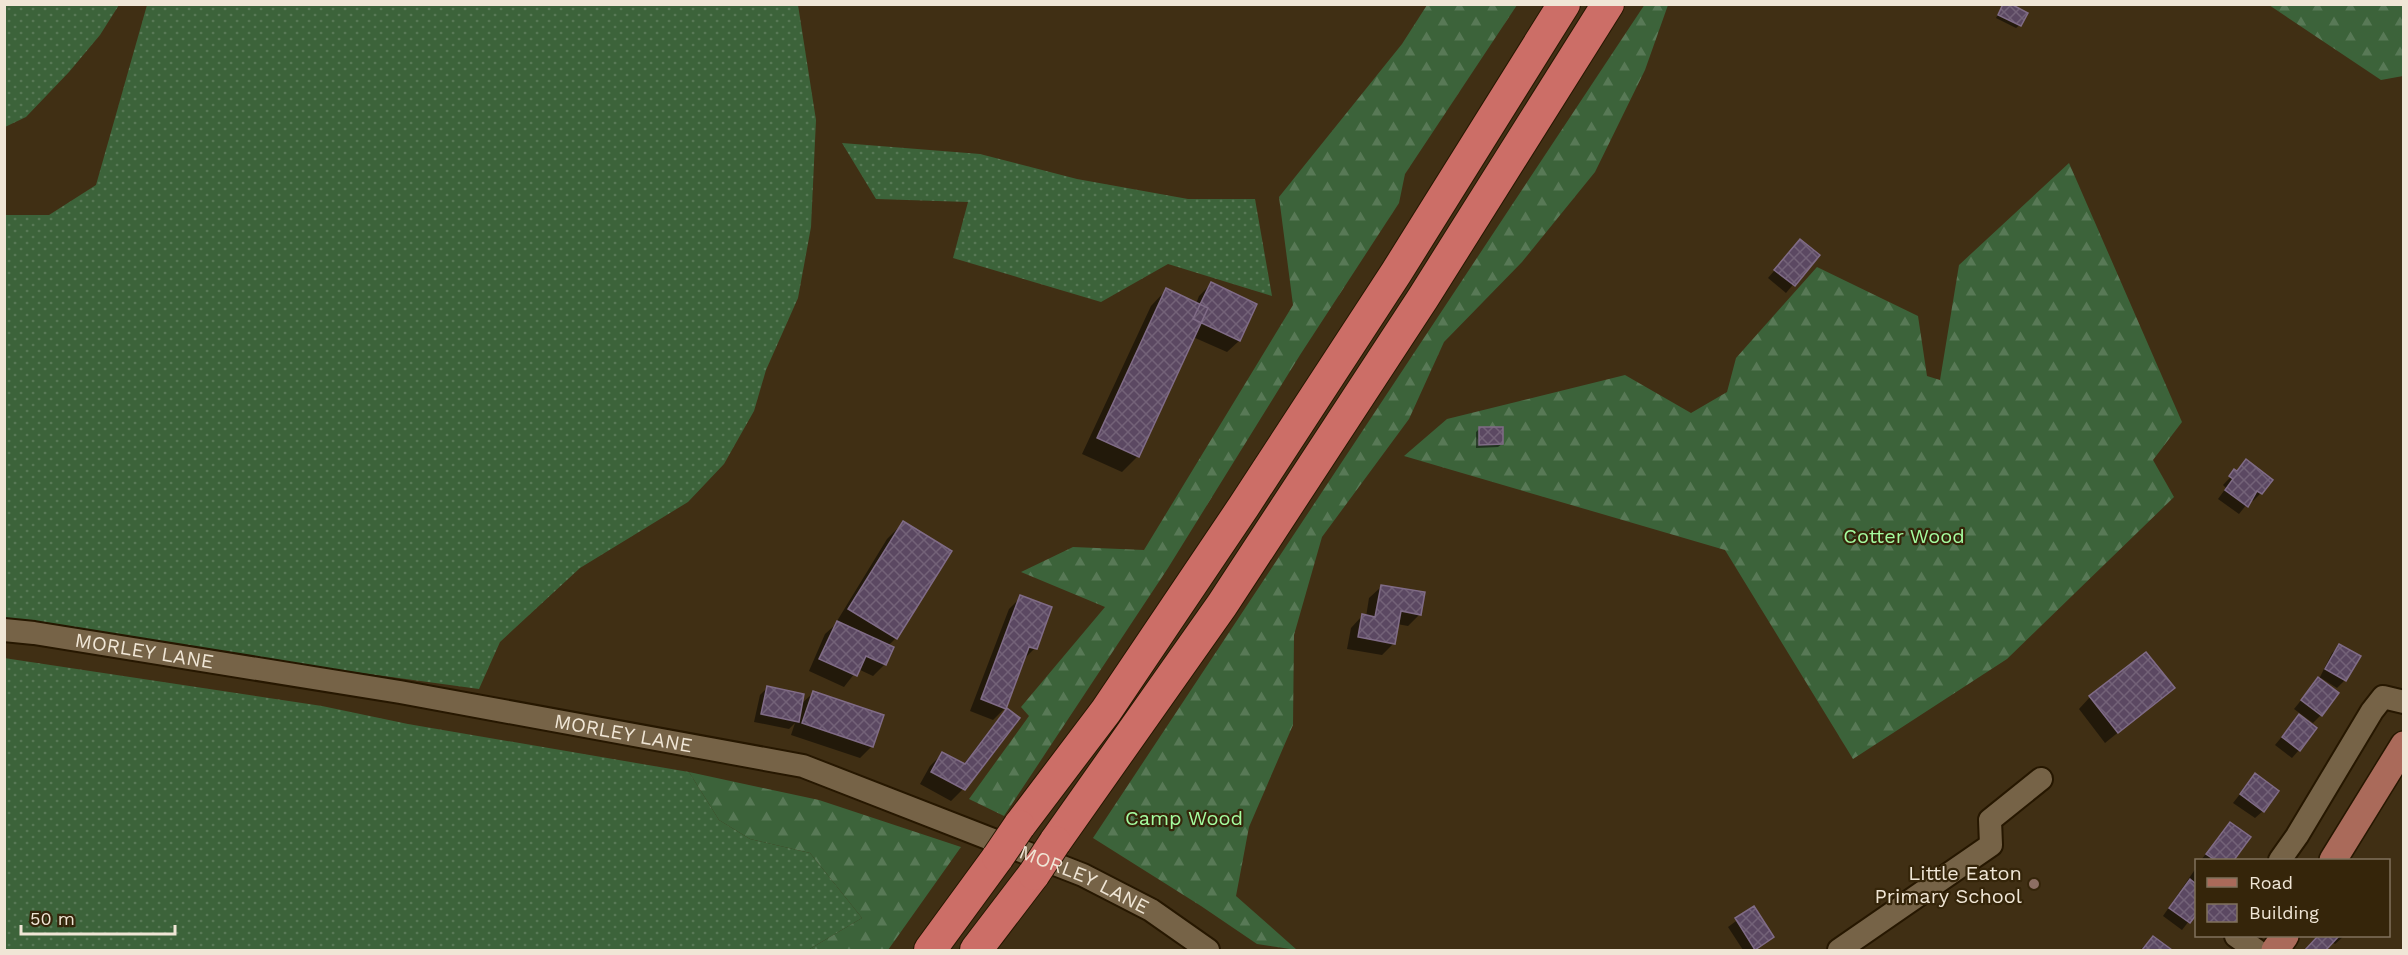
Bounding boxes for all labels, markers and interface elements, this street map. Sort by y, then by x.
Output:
park label: Cotter Wood [1843,524,1965,548]
street label: MORLEY LANE [73,628,216,674]
street label: MORLEY LANE [552,709,694,757]
park label: Camp Wood [1125,806,1243,830]
street label: MORLEY LANE [1016,839,1153,919]
legend [2195,859,2390,937]
place label: Little Eaton Primary School [1875,861,2022,908]
text: Road [2249,872,2293,893]
marker: Little Eaton Primary School [2027,877,2041,891]
scale bar [21,898,176,936]
text: Building [2249,902,2319,923]
text: 50 m [30,908,75,929]

